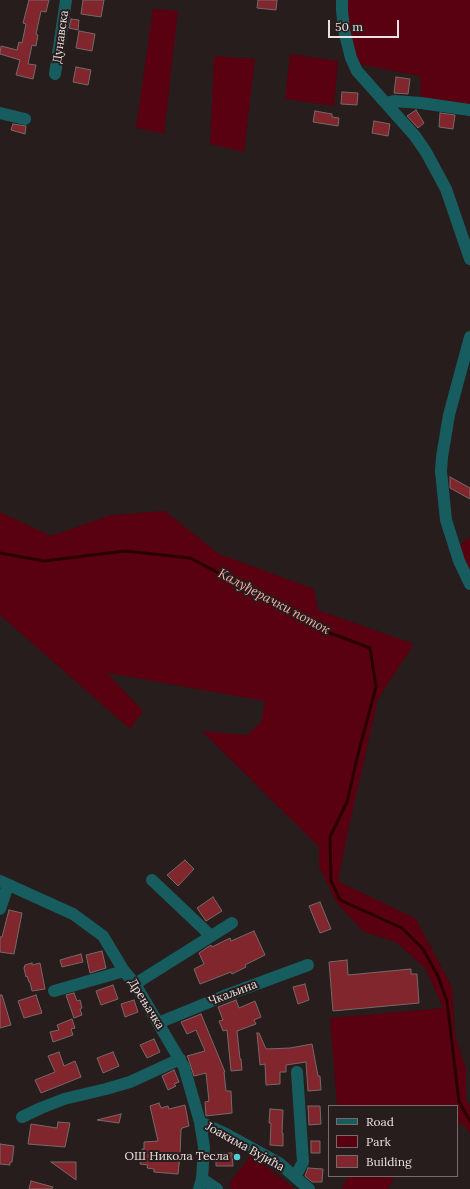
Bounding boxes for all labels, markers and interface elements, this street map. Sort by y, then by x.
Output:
street label: Дунавска [50,9,72,65]
scale bar [330,12,401,38]
text: 50 m [335,19,363,34]
water label: Калуђерачки поток [215,566,333,638]
street label: Дрењачка [125,976,167,1032]
street label: Чкаљина [207,977,259,1009]
legend [328,1105,458,1177]
text: Road [366,1114,394,1129]
street label: Јоакима Вујића [203,1119,287,1175]
text: Park [366,1134,391,1149]
place label: ОШ Никола Тесла [125,1150,229,1164]
marker: ОШ Никола Тесла [232,1152,242,1162]
text: Building [366,1154,412,1169]

